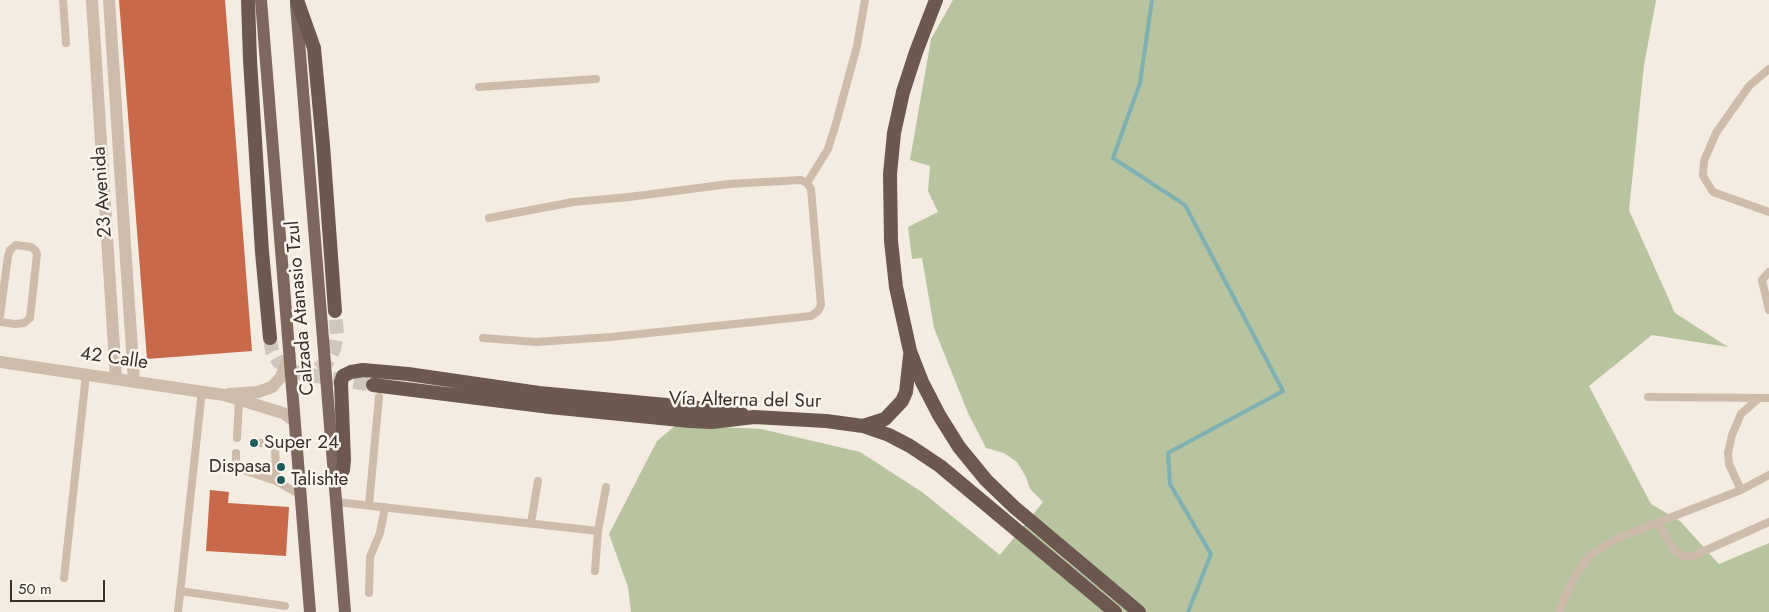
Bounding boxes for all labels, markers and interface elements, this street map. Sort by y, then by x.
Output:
street label: 23 Avenida [88,146,118,238]
street label: Calzada Atanasio Tzul [282,220,320,396]
street label: 42 Calle [79,343,149,375]
street label: Vía Alterna del Sur [669,388,821,414]
place label: Super 24 [264,432,339,454]
marker: Super 24 [248,437,260,449]
place label: Dispasa [209,456,271,478]
marker: Dispasa [275,461,287,473]
place label: Talishte [291,469,348,491]
marker: Talishte [275,474,287,486]
scale bar [12,570,108,602]
text: 50 m [18,578,52,600]

